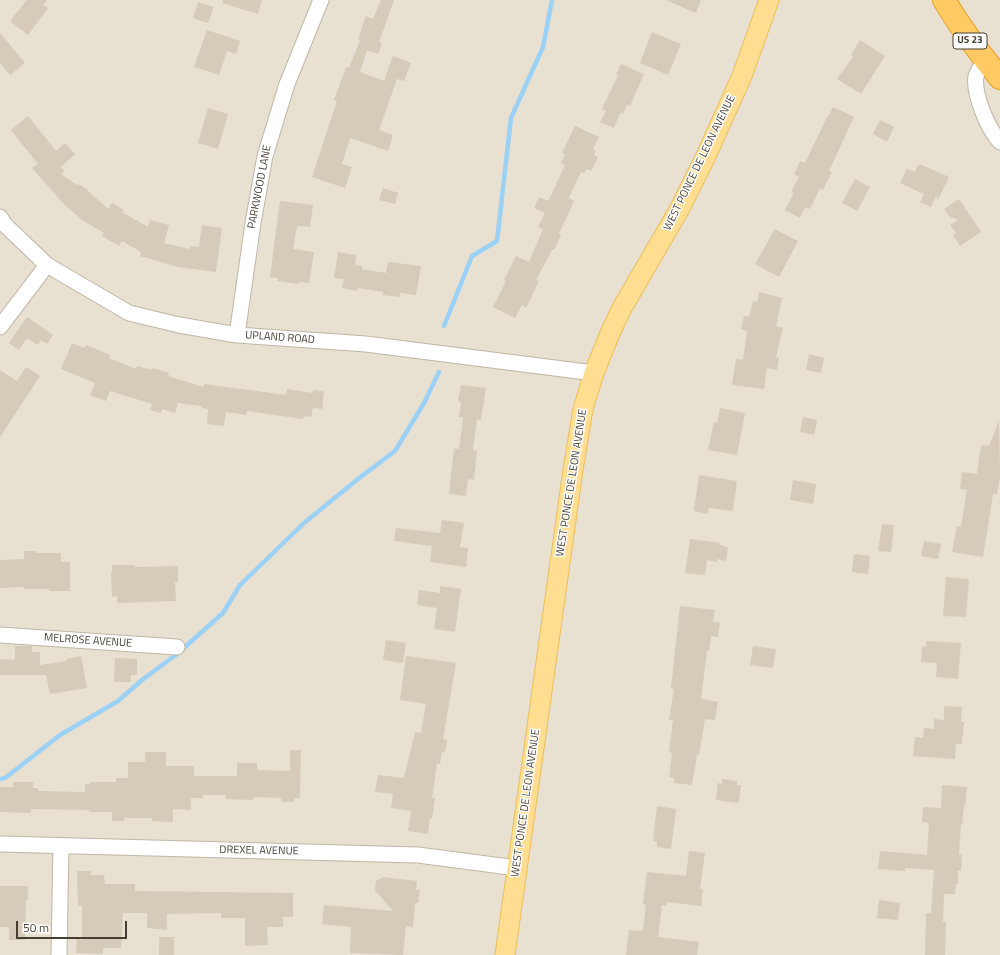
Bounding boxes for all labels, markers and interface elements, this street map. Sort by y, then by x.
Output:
road number: US 23 [953,33,987,49]
street label: WEST PONCE DE LEON AVENUE [661,93,739,233]
street label: PARKWOOD LANE [245,144,275,230]
street label: UPLAND ROAD [245,329,315,347]
street label: WEST PONCE DE LEON AVENUE [554,408,590,558]
street label: MELROSE AVENUE [43,631,133,651]
street label: WEST PONCE DE LEON AVENUE [509,728,543,878]
street label: DREXEL AVENUE [219,844,299,858]
scale bar [18,913,129,939]
text: 50 m [23,918,49,937]

